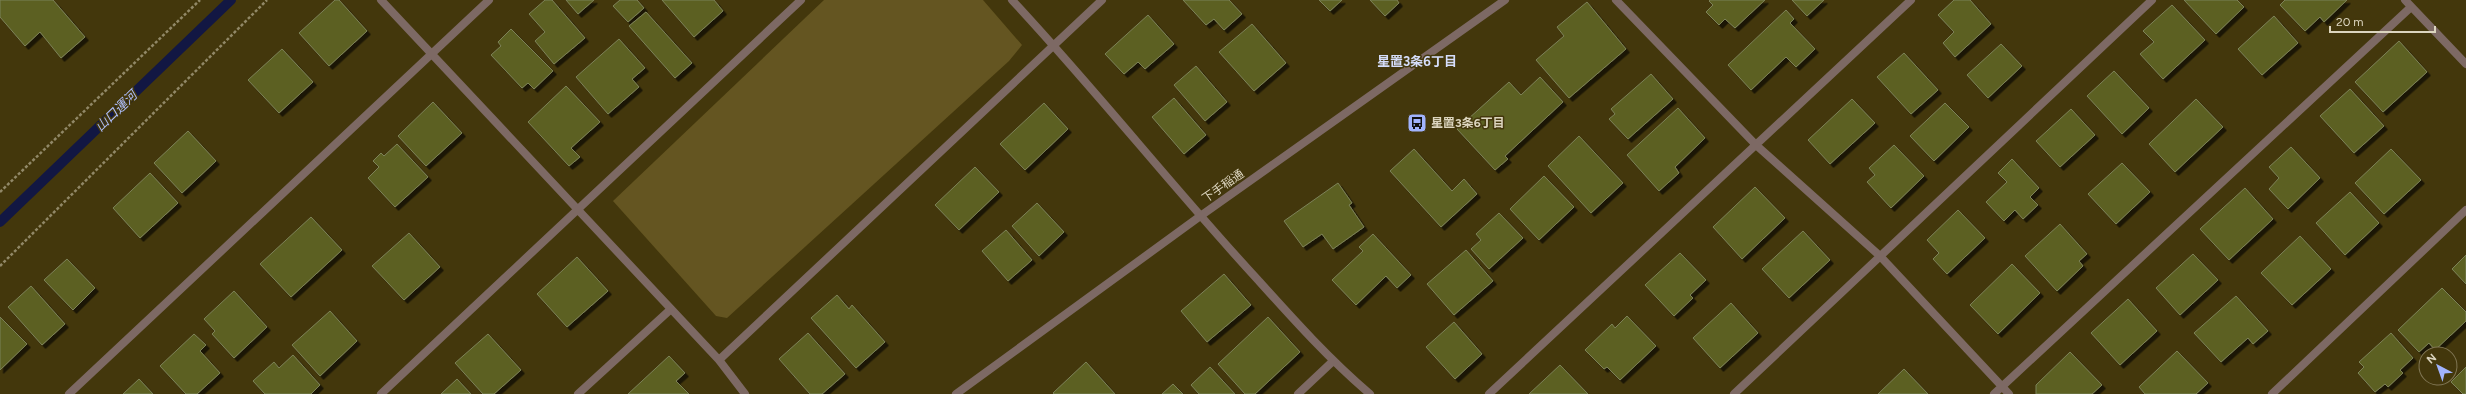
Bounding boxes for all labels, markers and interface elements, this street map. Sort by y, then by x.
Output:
scale bar [2330,8,2435,34]
text: 20 m [2336,15,2364,29]
district label: 星置3条6丁目 [1377,54,1457,69]
water label: 山口運河 [92,85,142,134]
bus stop icon: 星置3条6丁目 [1406,112,1428,134]
place label: 星置3条6丁目 [1431,116,1505,130]
street label: 下手稲通 [1199,166,1247,206]
north arrow [2418,346,2458,386]
text: N [2424,351,2439,367]

